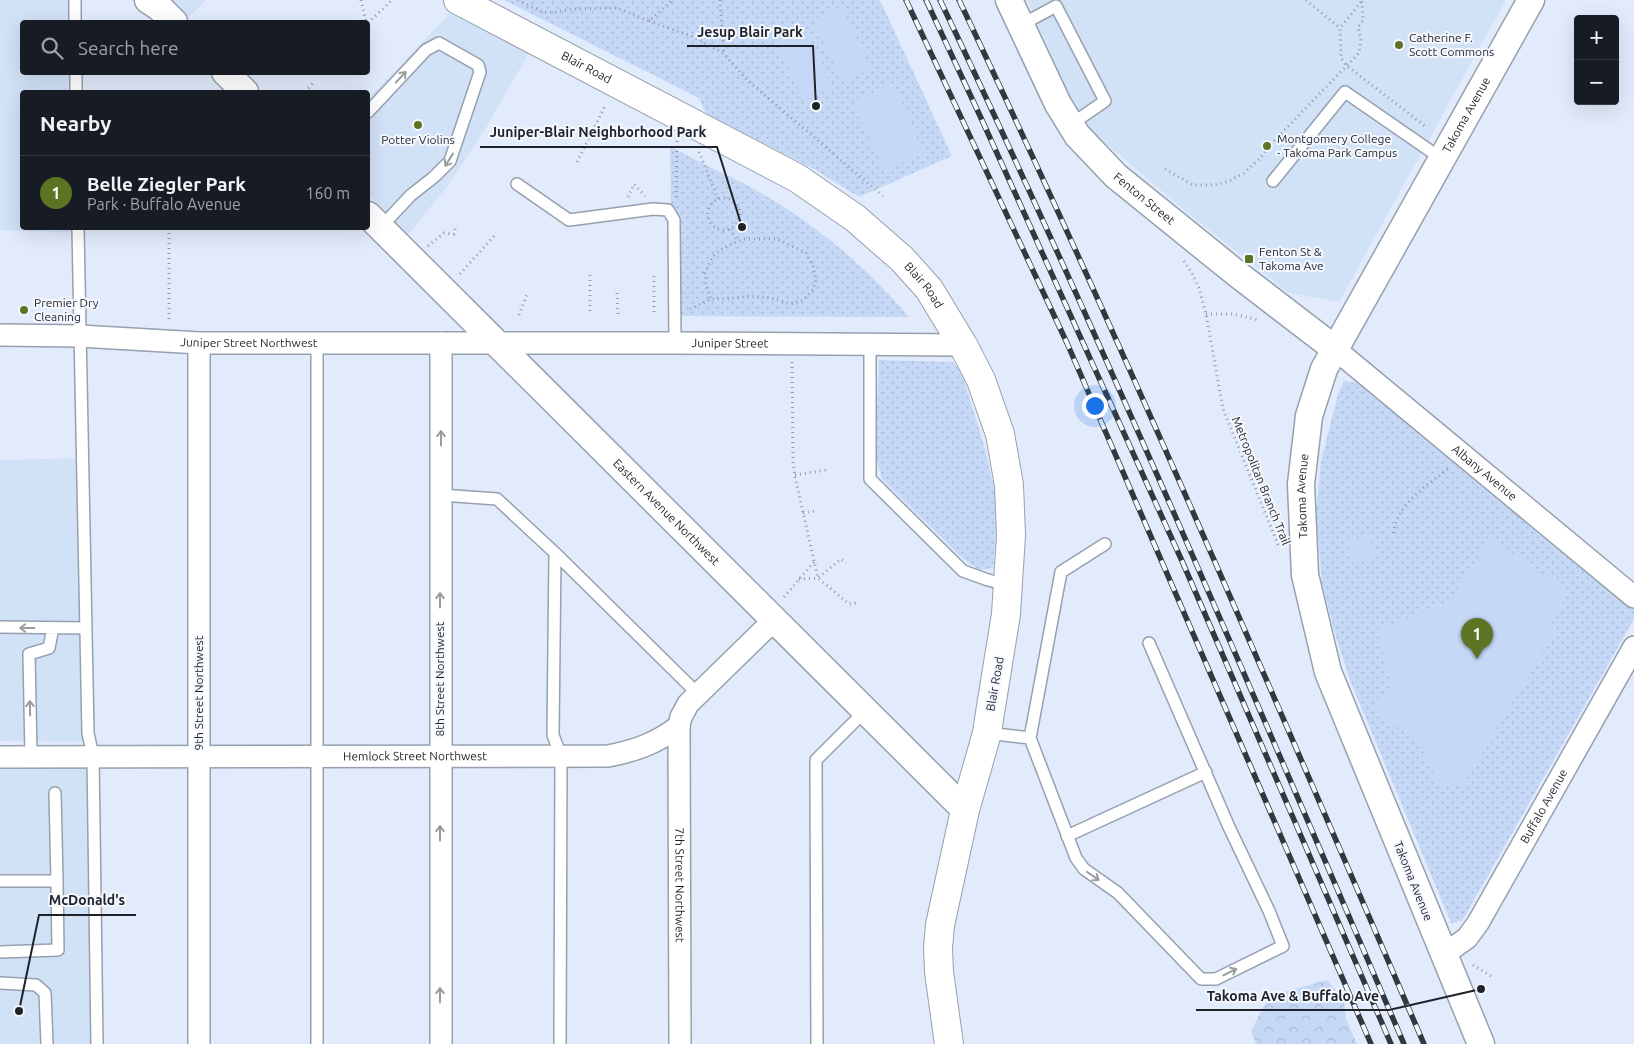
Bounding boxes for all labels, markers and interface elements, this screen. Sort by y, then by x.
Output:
map controls [1574,15,1619,105]
button: + [1574,15,1619,60]
callout: Jesup Blair Park [687,17,813,46]
search box [20,20,370,75]
text: Jesup Blair Park [697,24,803,40]
place label: Catherine F. Scott Commons [1409,31,1494,58]
icon: search [38,34,66,62]
text: Search here [78,37,178,59]
marker: Catherine F. Scott Commons [1393,39,1405,51]
street label: Blair Road [559,48,614,85]
button: − [1574,60,1619,105]
one-way arrow [395,70,407,83]
street label: Takoma Avenue [1440,75,1492,155]
text: Nearby [40,111,111,135]
callout: Juniper-Blair Neighborhood Park [480,118,717,147]
marker: Potter Violins [412,119,424,131]
text: Juniper-Blair Neighborhood Park [490,124,706,140]
place label: Montgomery College - Takoma Park Campus [1277,132,1397,159]
place label: Potter Violins [381,133,455,146]
marker: Montgomery College - Takoma Park Campus [1261,140,1273,152]
one-way arrow [443,153,454,167]
street label: Fenton Street [1111,170,1178,227]
text: Belle Ziegler Park [87,173,246,195]
text: 1 [51,184,61,202]
text: 160 m [305,184,350,202]
text: Park · Buffalo Avenue [87,195,241,213]
place label: Fenton St & Takoma Ave [1259,245,1324,272]
marker: Fenton St & Takoma Ave [1243,253,1255,265]
street label: Blair Road [902,259,946,310]
place label: Premier Dry Cleaning [34,296,99,323]
marker: Premier Dry Cleaning [18,304,30,316]
street label: Juniper Street Northwest [180,335,318,349]
street label: Juniper Street [691,336,769,350]
your location [1082,393,1108,419]
street label: Metropolitan Branch Trail [1230,415,1293,547]
one-way arrow [436,430,446,446]
street label: Albany Avenue [1450,442,1520,503]
street label: Takoma Avenue [1294,453,1311,539]
street label: Eastern Avenue Northwest [611,456,722,568]
one-way arrow [435,593,445,609]
pin: 1 [1461,618,1493,659]
street label: 8th Street Northwest [433,621,446,736]
one-way arrow [19,623,35,632]
street label: 9th Street Northwest [192,635,205,750]
street label: Blair Road [983,656,1006,712]
one-way arrow [25,700,34,716]
street label: Hemlock Street Northwest [343,749,487,762]
street label: Buffalo Avenue [1517,767,1570,846]
one-way arrow [435,825,445,842]
street label: 7th Street Northwest [673,827,687,943]
street label: Takoma Avenue [1392,839,1435,923]
one-way arrow [1086,871,1100,881]
callout: McDonald's [39,886,136,915]
text: McDonald's [49,892,126,908]
one-way arrow [1222,967,1237,976]
callout: Takoma Ave & Buffalo Ave [1196,981,1389,1010]
one-way arrow [435,988,445,1004]
text: Takoma Ave & Buffalo Ave [1207,988,1379,1004]

